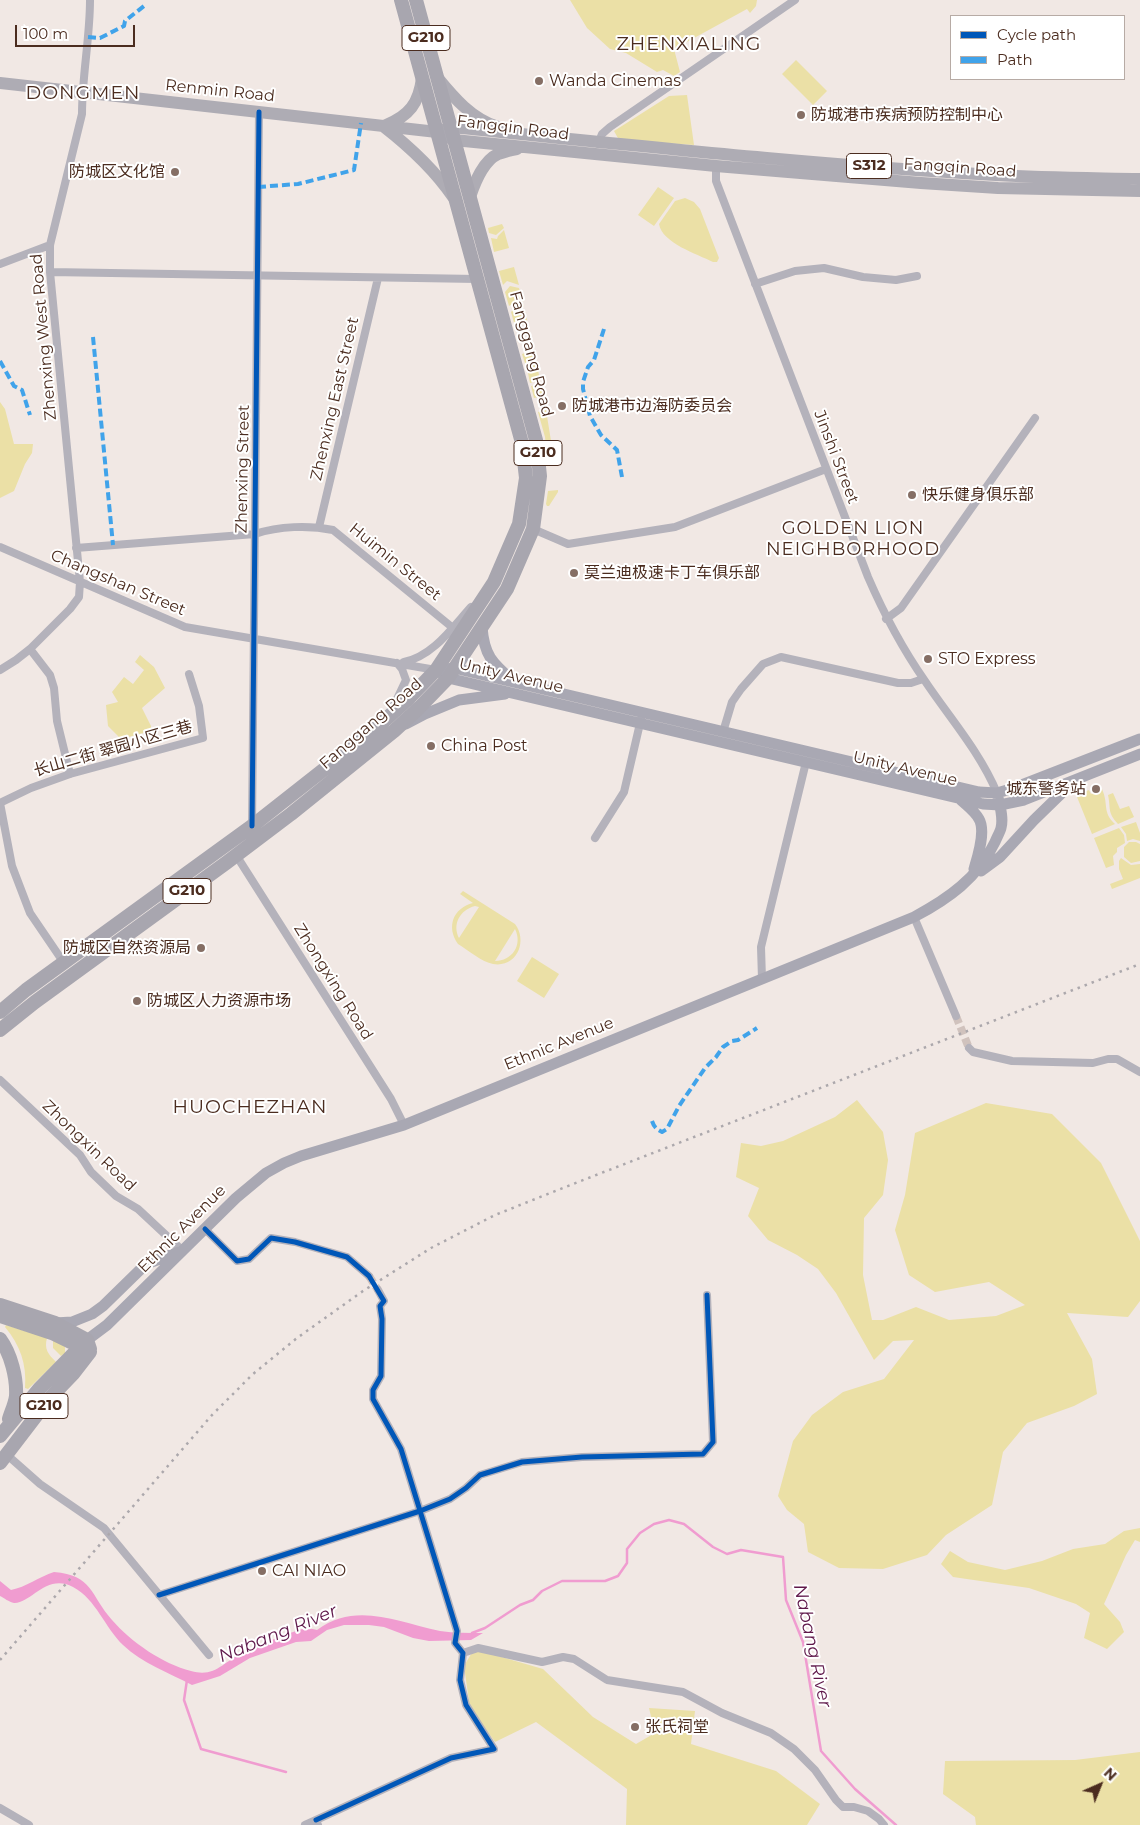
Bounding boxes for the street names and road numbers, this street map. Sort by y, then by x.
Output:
road number: G210 [402,26,450,50]
street label: Renmin Road [164,76,276,106]
street label: Fangqin Road [456,112,570,144]
road number: S312 [846,154,892,178]
street label: Fangqin Road [903,154,1017,182]
street label: Zhenxing West Road [27,253,61,421]
street label: Fanggang Road [505,289,557,419]
street label: Zhenxing East Street [307,315,363,483]
street label: Zhenxing Street [232,404,254,534]
street label: Jinshi Street [809,408,863,506]
road number: G210 [514,440,562,466]
street label: Huimin Street [345,519,445,605]
street label: Changshan Street [48,546,188,620]
street label: Unity Avenue [457,655,565,697]
street label: Fanggang Road [316,674,426,774]
street label: 长山二街 翠园小区三巷 [31,717,195,781]
street label: Unity Avenue [851,748,959,790]
road number: G210 [163,878,211,904]
street label: Zhongxing Road [289,920,377,1044]
street label: Ethnic Avenue [501,1013,617,1075]
street label: Zhongxin Road [38,1096,140,1196]
street label: Ethnic Avenue [134,1181,230,1277]
road number: G210 [20,1394,68,1418]

